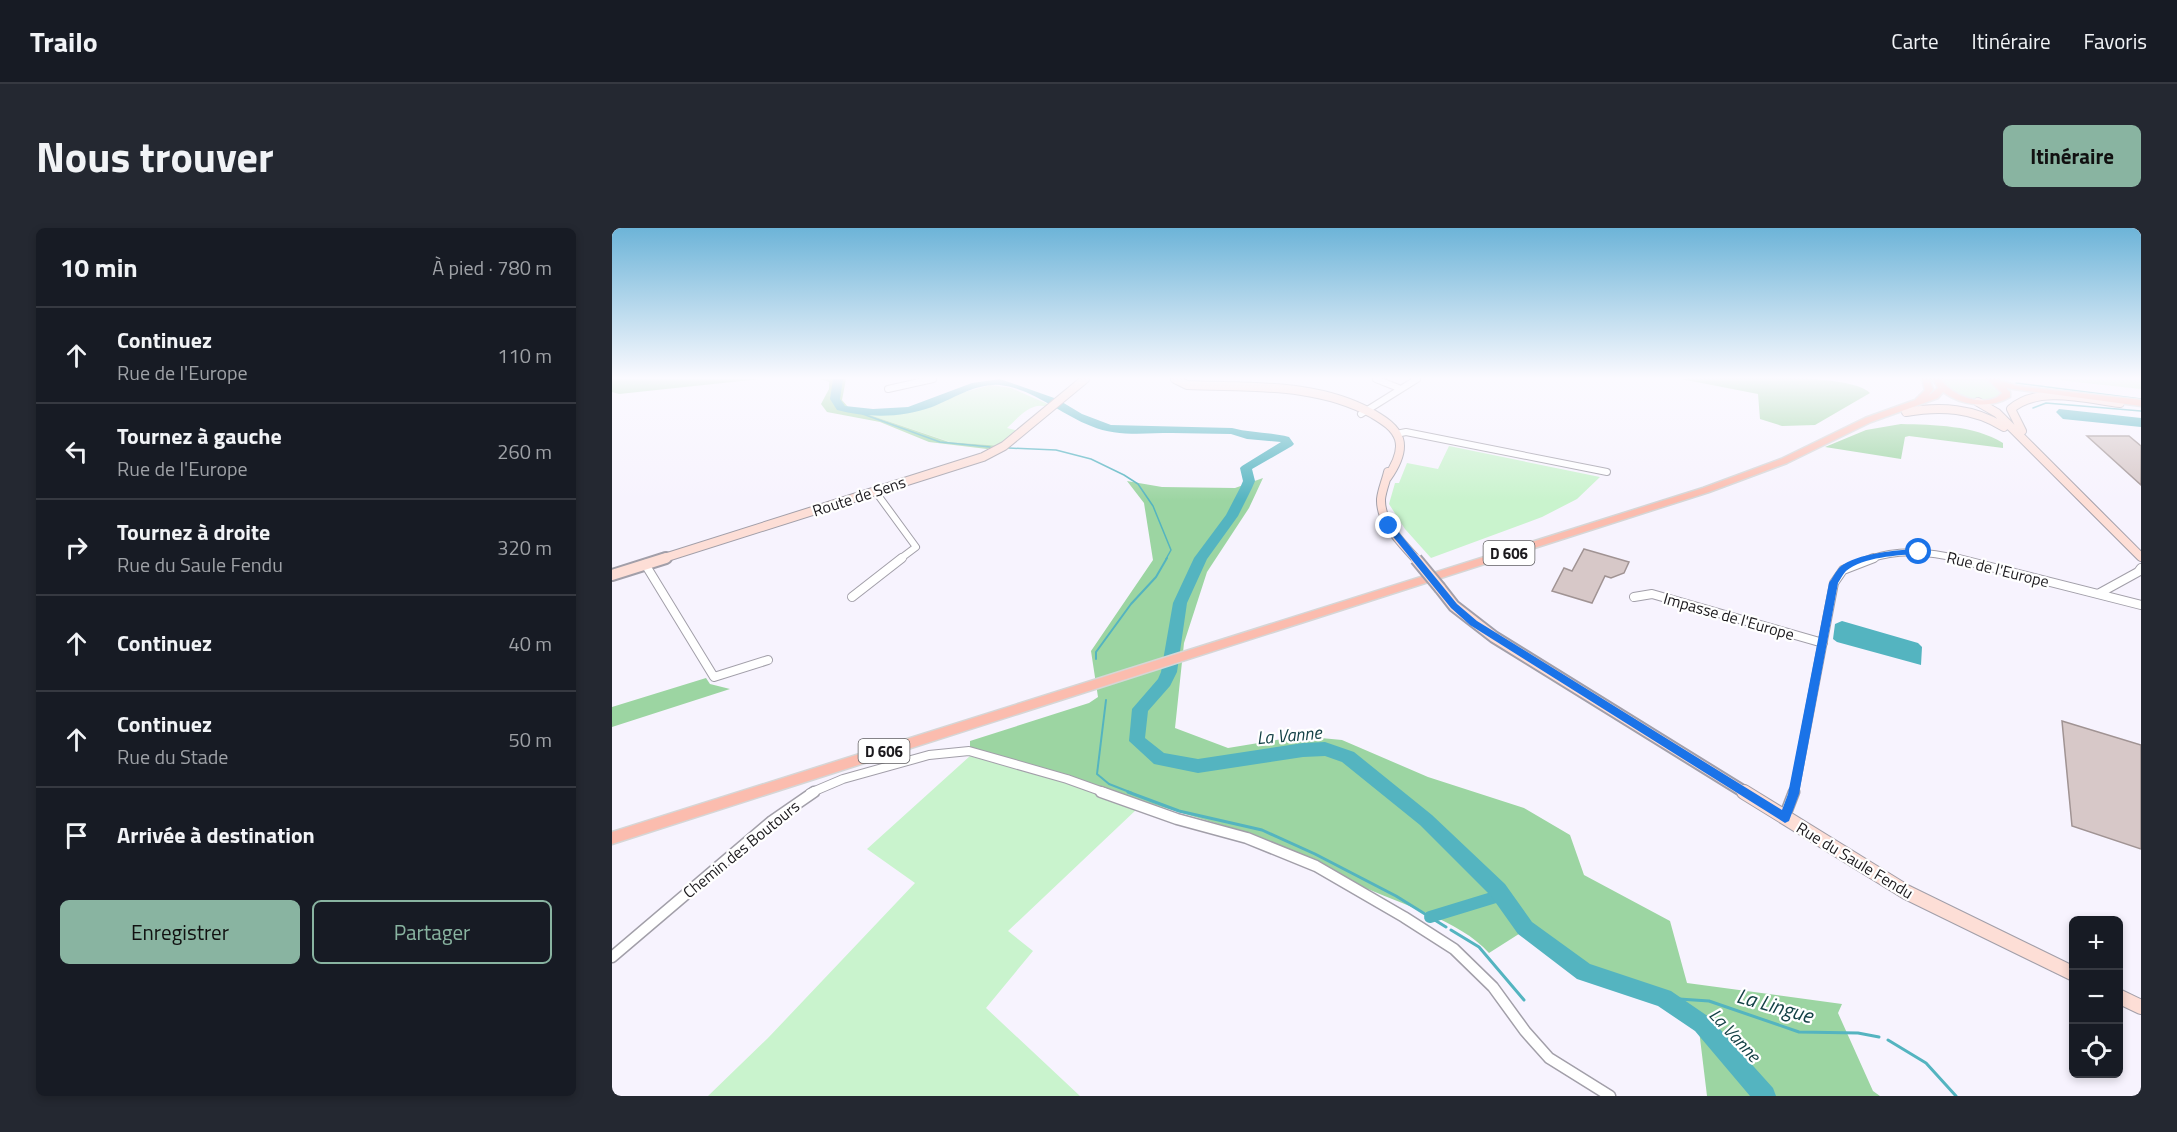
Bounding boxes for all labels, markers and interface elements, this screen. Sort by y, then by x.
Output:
text: Trailo [30,20,98,63]
text: Carte [1891,25,1939,57]
text: Itinéraire [1972,25,2051,57]
text: Favoris [2084,25,2147,57]
text: Nous trouver [36,124,274,188]
button: Itinéraire [2003,125,2141,187]
text: 10 min [60,248,138,287]
text: À pied · 780 m [432,252,552,283]
text: Continuez [117,323,212,357]
icon: ahead [60,339,93,372]
text: 110 m [497,340,552,371]
text: Rue de l'Europe [117,357,248,388]
text: Tournez à gauche [117,419,282,453]
icon: left [60,435,93,468]
text: 260 m [497,436,552,467]
text: Rue de l'Europe [117,453,248,484]
street label: Route de Sens [809,470,909,522]
route end [1375,512,1401,538]
text: Tournez à droite [117,515,270,549]
icon: right [60,531,93,564]
text: 320 m [497,532,552,563]
route start [1905,538,1931,564]
road number: D 606 [1484,541,1534,565]
street label: Rue de l'Europe [1944,545,2052,593]
text: Rue du Saule Fendu [117,549,283,580]
street label: Impasse de l'Europe [1661,586,1797,646]
text: Continuez [117,626,212,660]
icon: ahead [60,627,93,660]
text: 40 m [508,628,552,659]
text: Continuez [117,707,212,741]
water label: La Vanne [1255,719,1324,751]
icon: ahead [60,723,93,756]
text: 50 m [508,724,552,755]
road number: D 606 [858,739,910,763]
text: Rue du Stade [117,741,228,772]
street label: Chemin des Boutours [677,794,805,904]
street label: Rue du Saule Fendu [1792,816,1918,904]
text: Arrivée à destination [117,818,315,852]
icon: arrive [60,819,93,852]
button: Enregistrer [60,900,300,964]
button: Partager [312,900,552,964]
map controls [2069,916,2123,1078]
button: + [2069,916,2123,970]
button: − [2069,970,2123,1024]
water label: La Lingue [1733,979,1818,1031]
water label: La Vanne [1703,1002,1768,1069]
button: locate [2069,1024,2123,1078]

